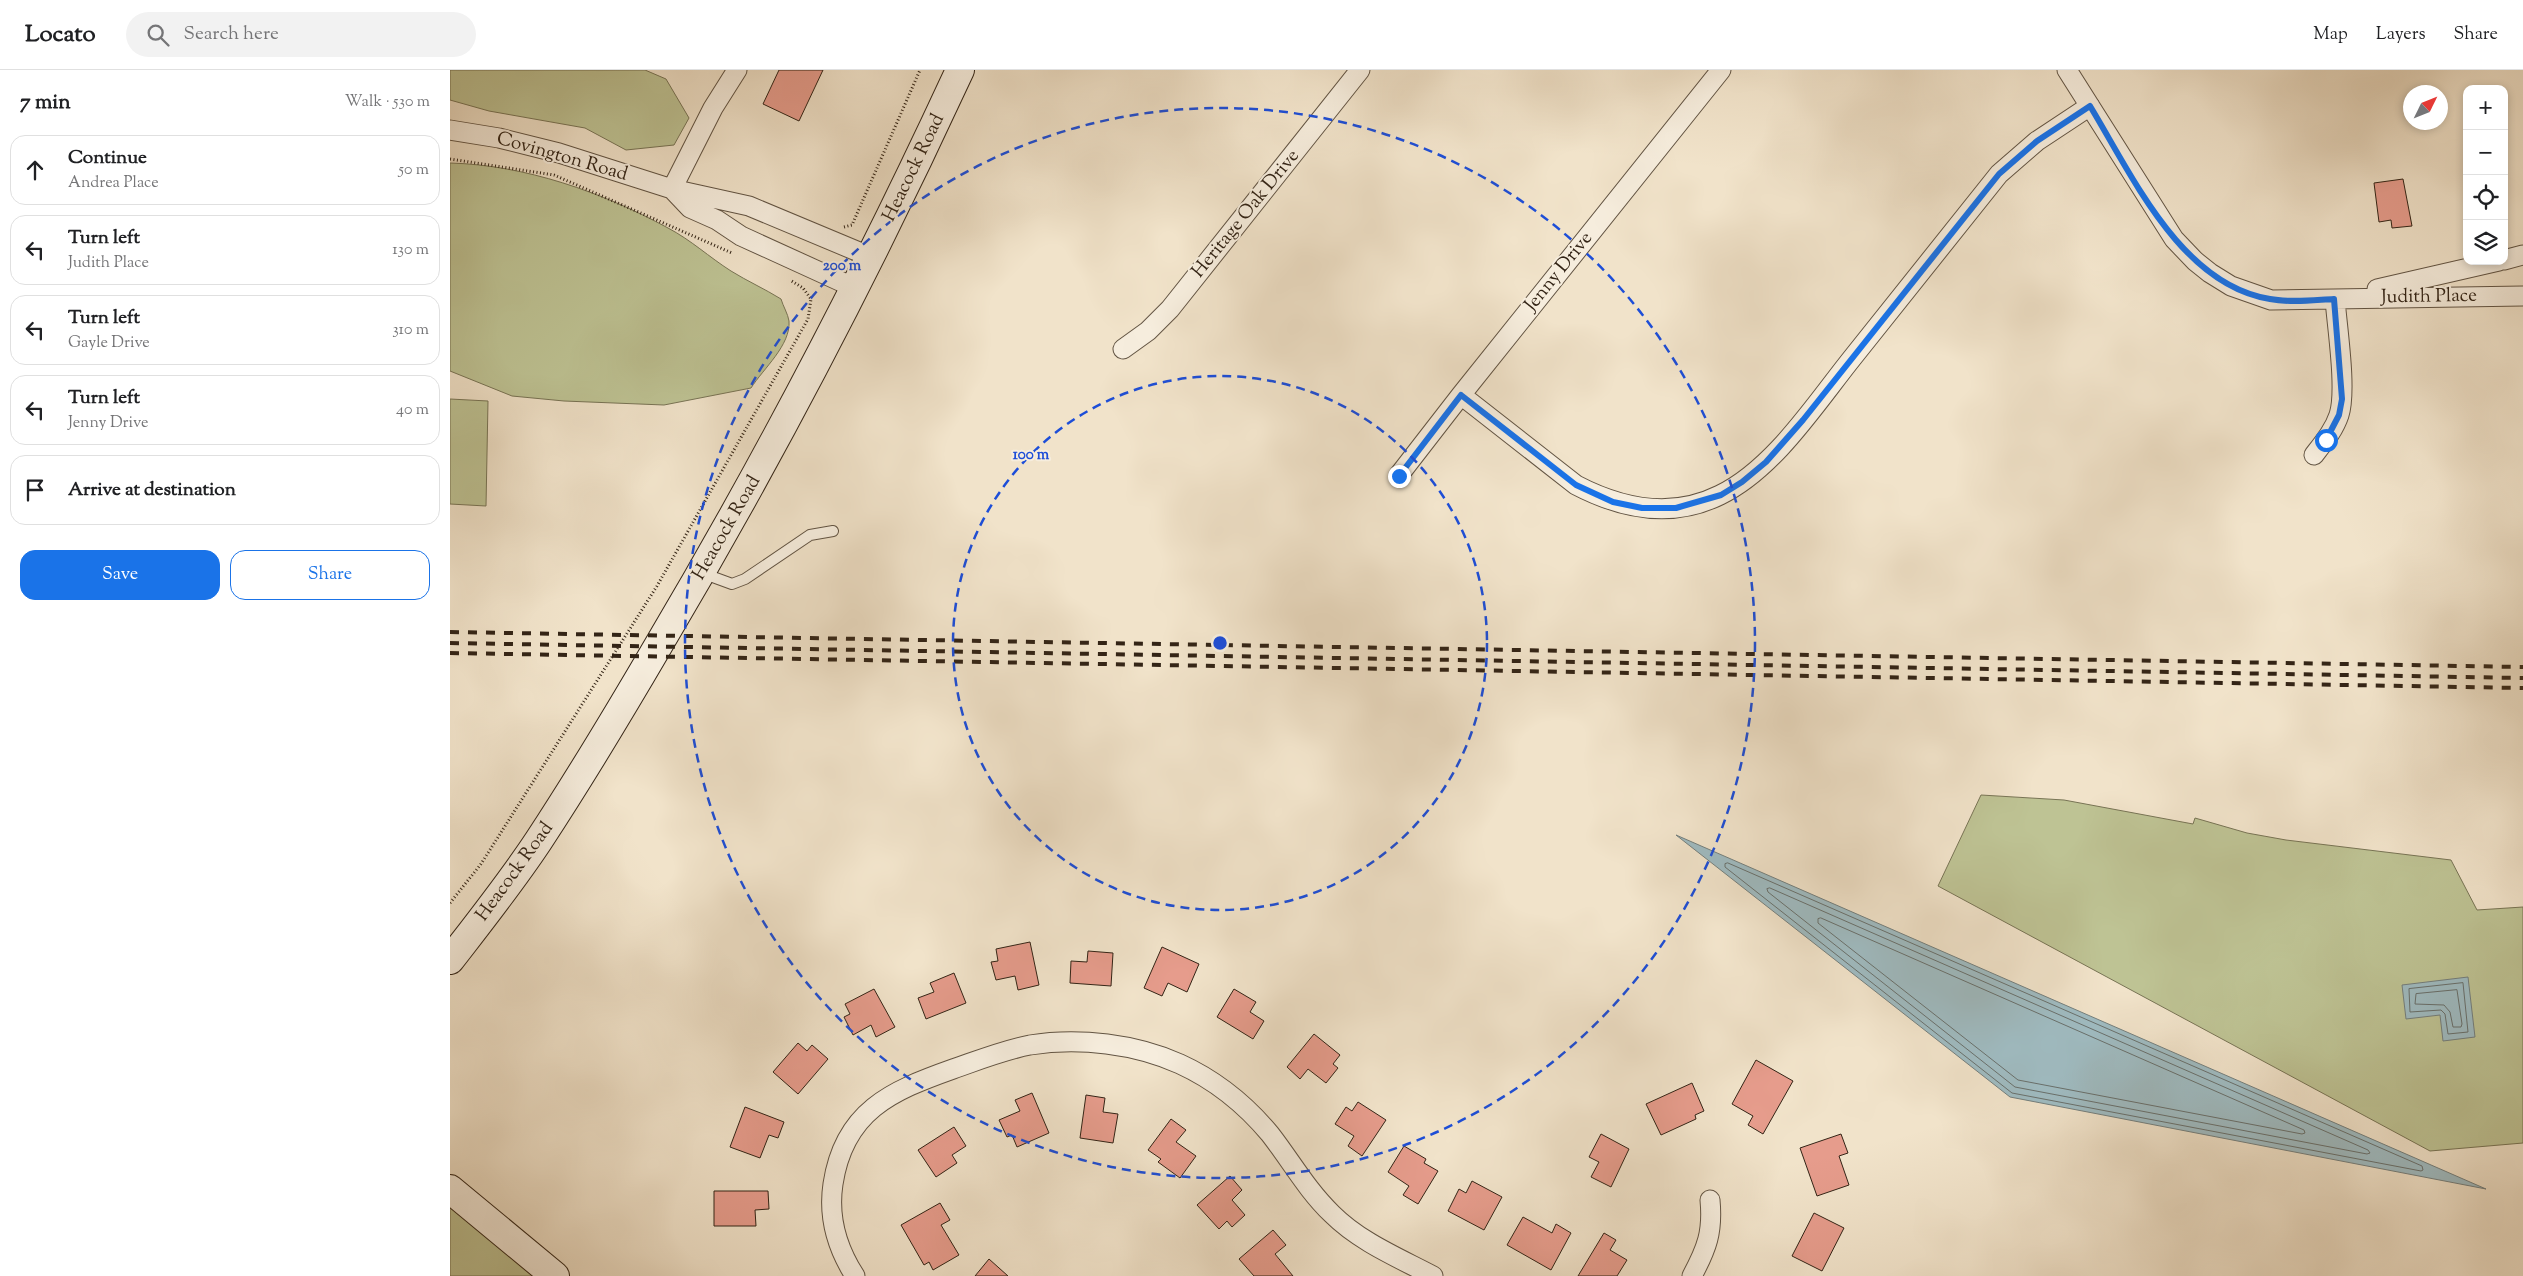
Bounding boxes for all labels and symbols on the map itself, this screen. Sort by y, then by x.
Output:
north arrow [2403,85,2448,130]
street label: Heacock Road [876,109,952,226]
street label: Covington Road [493,125,631,189]
street label: Heritage Oak Drive [1186,144,1306,284]
street label: Jenny Drive [1518,226,1600,318]
text: 200 m [823,256,862,277]
street label: Judith Place [2380,283,2477,311]
route start [2315,429,2338,452]
text: 100 m [1013,445,1050,466]
route end [1388,465,1411,488]
street label: Heacock Road [686,470,768,585]
centre of rings [1211,634,1229,652]
street label: Heacock Road [470,817,560,927]

